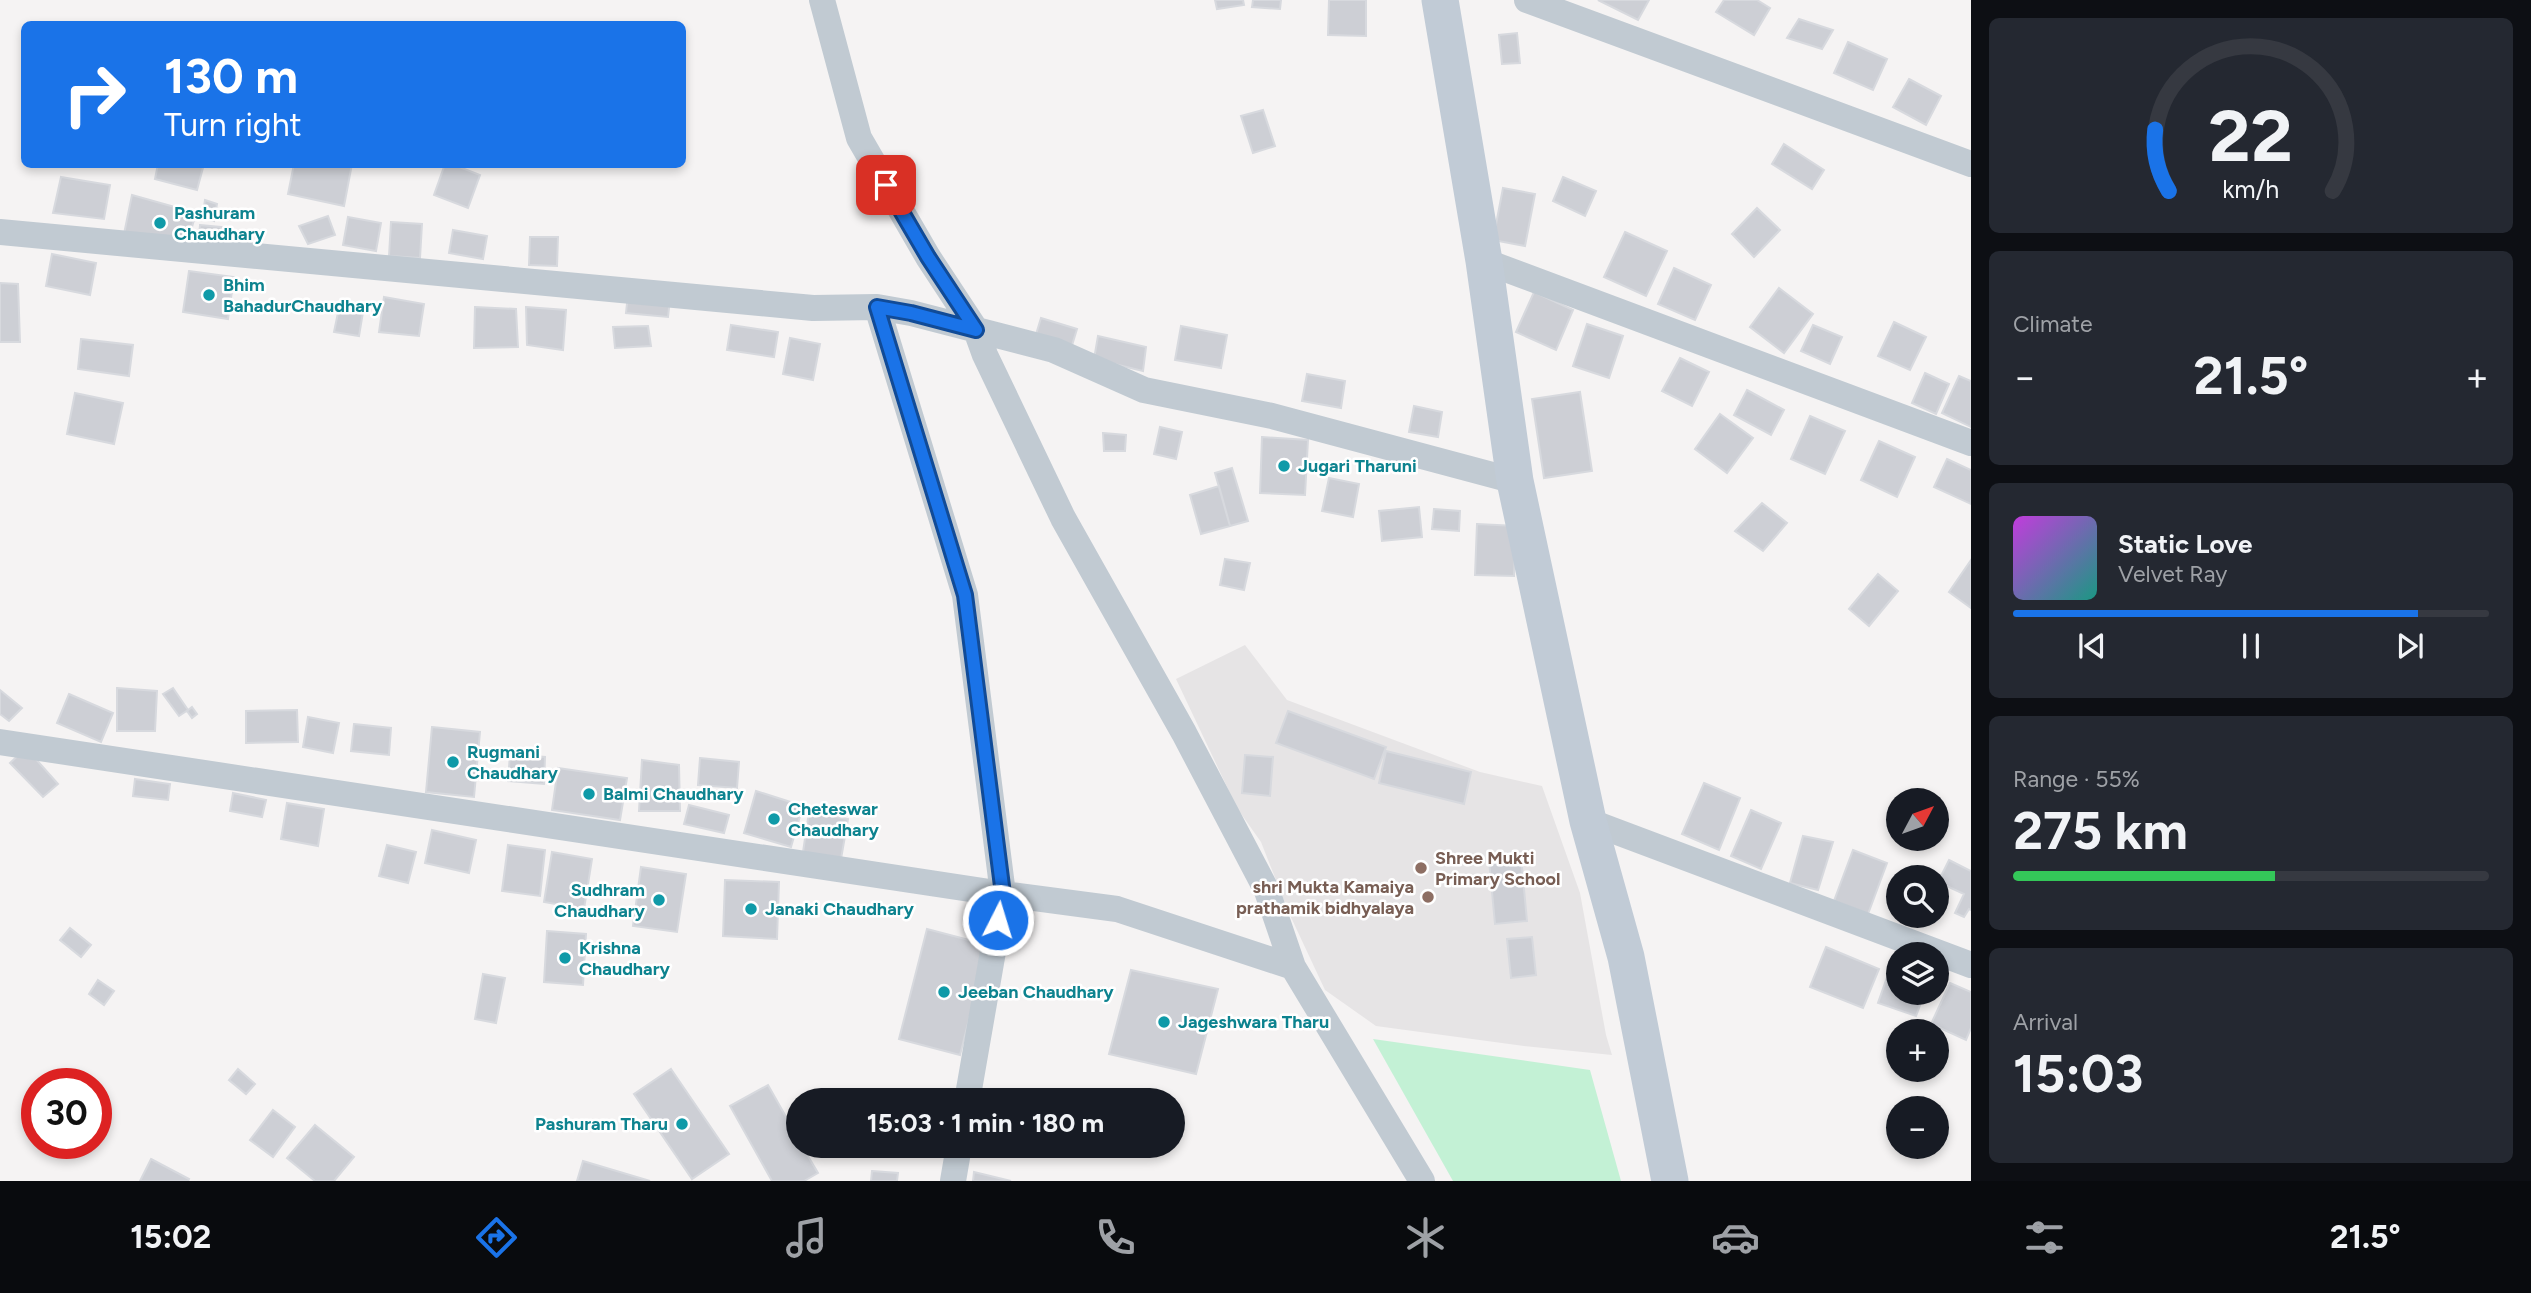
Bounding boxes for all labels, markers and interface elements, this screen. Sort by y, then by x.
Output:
text: 130 m [164,46,298,105]
icon: right [49,49,140,140]
text: 22 [2209,93,2293,180]
text: Turn right [164,106,302,144]
pin [856,155,916,215]
icon: arrive [867,166,905,204]
text: km/h [2222,174,2280,204]
place label: Pashuram Chaudhary [174,202,266,245]
marker: Pashuram Chaudhary [152,215,168,231]
place label: Bhim BahadurChaudhary [223,274,383,317]
marker: Bhim BahadurChaudhary [201,287,217,303]
text: Climate [2013,310,2092,338]
text: 21.5° [2194,345,2308,407]
text: − [2013,354,2037,400]
text: + [2465,354,2489,400]
place label: Jugari Tharuni [1298,455,1417,477]
marker: Jugari Tharuni [1276,458,1292,474]
text: Static Love [2118,528,2252,560]
text: Velvet Ray [2118,560,2227,588]
icon: previous [2073,627,2111,665]
icon: pause [2232,627,2270,665]
icon: next [2391,627,2429,665]
place label: Rugmani Chaudhary [467,741,559,784]
marker: Rugmani Chaudhary [445,754,461,770]
text: Range · 55% [2013,765,2140,793]
place label: Balmi Chaudhary [603,783,744,805]
marker: Balmi Chaudhary [581,786,597,802]
north arrow [1886,788,1950,850]
map controls [1886,788,1949,1159]
place label: Cheteswar Chaudhary [788,798,880,841]
text: 275 km [2013,800,2188,862]
marker: Cheteswar Chaudhary [766,811,782,827]
place label: Shree Mukti Primary School [1435,847,1560,890]
marker: Shree Mukti Primary School [1413,860,1429,876]
button: search [1886,865,1949,928]
place label: shri Mukta Kamaiya prathamik bidhyalaya [1236,876,1414,919]
place label: Sudhram Chaudhary [554,879,646,922]
position arrow [961,883,1035,957]
marker: shri Mukta Kamaiya prathamik bidhyalaya [1420,889,1436,905]
marker: Sudhram Chaudhary [651,892,667,908]
place label: Janaki Chaudhary [765,898,915,920]
marker: Janaki Chaudhary [743,901,759,917]
place label: Krishna Chaudhary [579,937,671,980]
button: layers [1886,942,1949,1005]
marker: Krishna Chaudhary [557,950,573,966]
place label: Jeeban Chaudhary [958,981,1114,1003]
marker: Jeeban Chaudhary [936,984,952,1000]
text: Arrival [2013,1008,2078,1036]
place label: Jageshwara Tharu [1178,1011,1329,1033]
marker: Jageshwara Tharu [1156,1014,1172,1030]
button: + [1886,1019,1949,1082]
text: 15:03 [2013,1043,2143,1105]
speed limit sign: 30 [21,1068,112,1159]
button: − [1886,1096,1949,1159]
text: 15:03 · 1 min · 180 m [867,1107,1104,1139]
place label: Pashuram Tharu [535,1113,668,1135]
marker: Pashuram Tharu [674,1116,690,1132]
icon: directions [472,1213,521,1262]
icon: music [782,1213,831,1262]
icon: phone [1091,1213,1140,1262]
icon: climate [1401,1213,1450,1262]
icon: car [1711,1213,1760,1262]
icon: filters [2020,1213,2069,1262]
text: 15:02 [130,1218,211,1256]
text: 21.5° [2330,1218,2401,1256]

